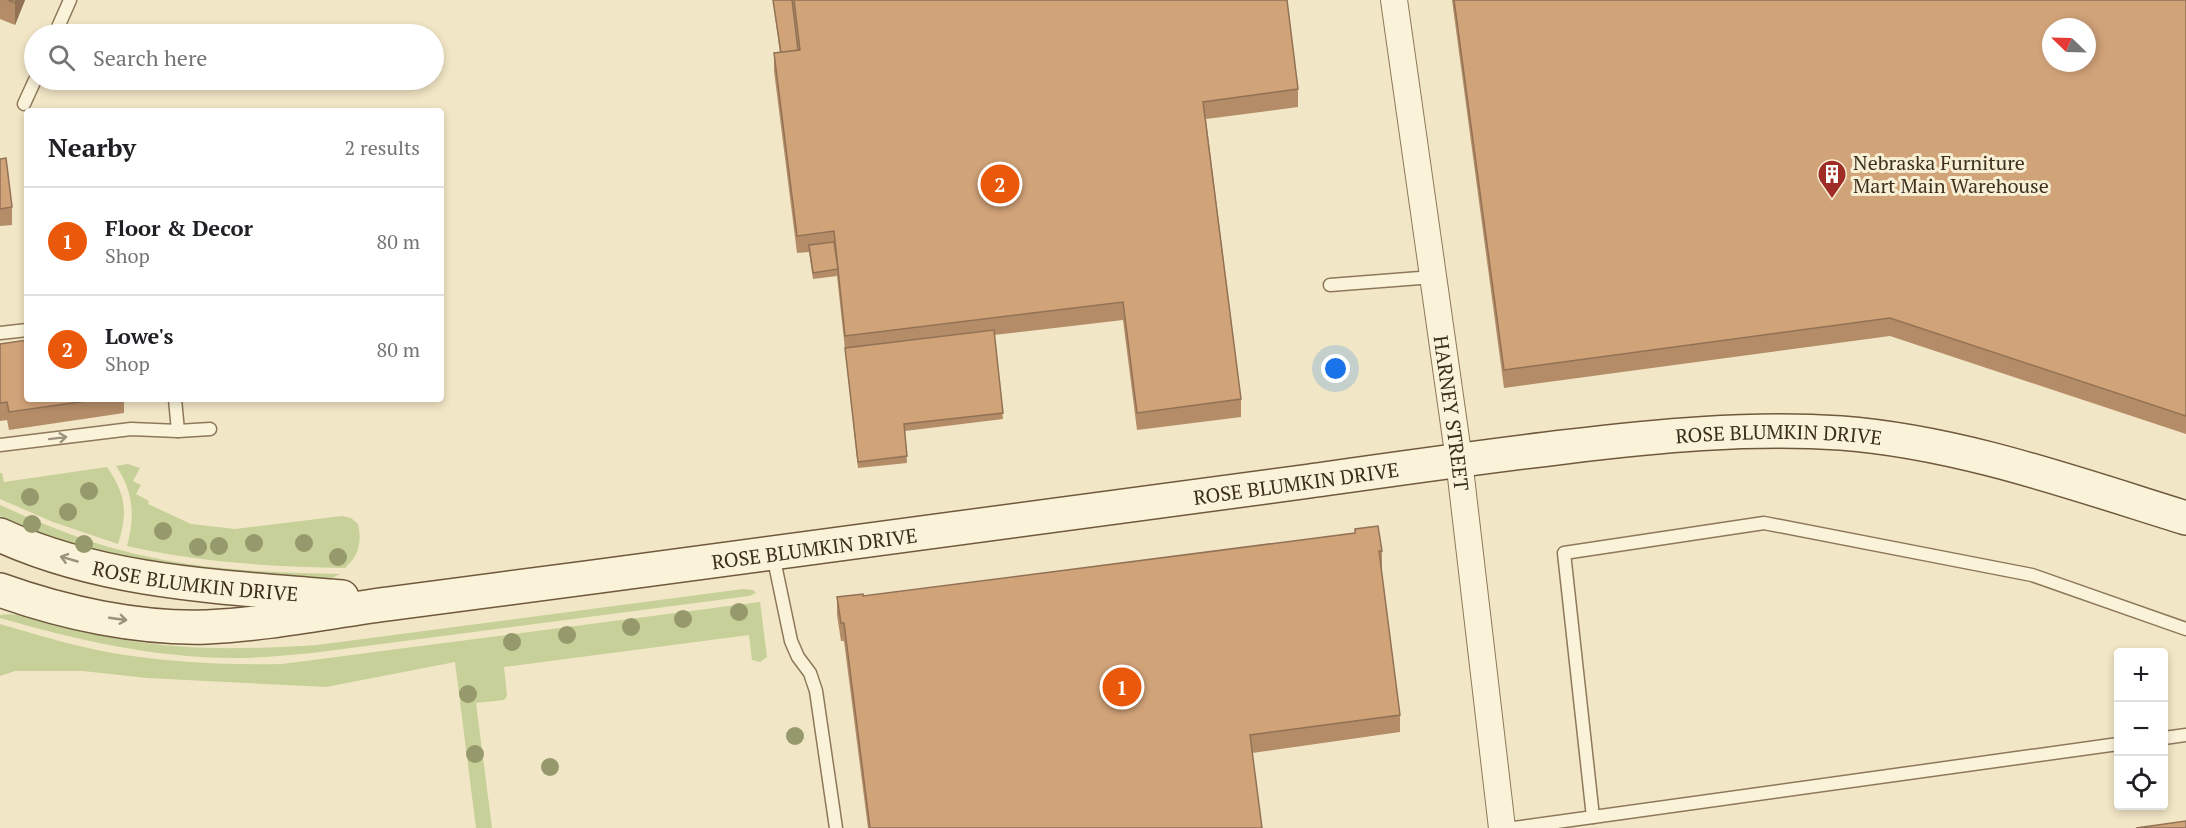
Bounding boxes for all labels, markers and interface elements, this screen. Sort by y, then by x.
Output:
north arrow [2042,18,2096,72]
search box [24,24,444,90]
icon: search [45,41,78,74]
text: Search here [93,43,207,72]
text: Nearby [48,130,136,164]
text: 2 results [345,134,420,161]
place label: Nebraska Furniture Mart Main Warehouse [1853,149,2049,199]
building icon: Nebraska Furniture Mart Main Warehouse [1816,158,1848,200]
pin: 2 [980,162,1020,207]
text: Floor & Decor [105,213,253,242]
text: 1 [62,228,73,255]
text: 80 m [377,228,420,255]
text: Shop [105,242,150,269]
text: Lowe's [105,321,173,350]
street label: HARNEY STREET [1428,333,1476,492]
text: 2 [62,336,73,363]
text: 80 m [377,336,420,363]
text: Shop [105,350,150,377]
your location [1321,354,1350,383]
street label: ROSE BLUMKIN DRIVE [1674,418,1884,451]
one-way arrow [48,432,67,443]
street label: ROSE BLUMKIN DRIVE [1192,455,1400,510]
street label: ROSE BLUMKIN DRIVE [710,521,919,575]
one-way arrow [60,553,79,565]
street label: ROSE BLUMKIN DRIVE [90,554,299,607]
one-way arrow [107,613,127,624]
map controls [2114,648,2168,810]
button: + [2114,648,2168,702]
pin: 1 [1102,664,1142,710]
button: − [2114,702,2168,756]
button: locate [2114,756,2168,810]

